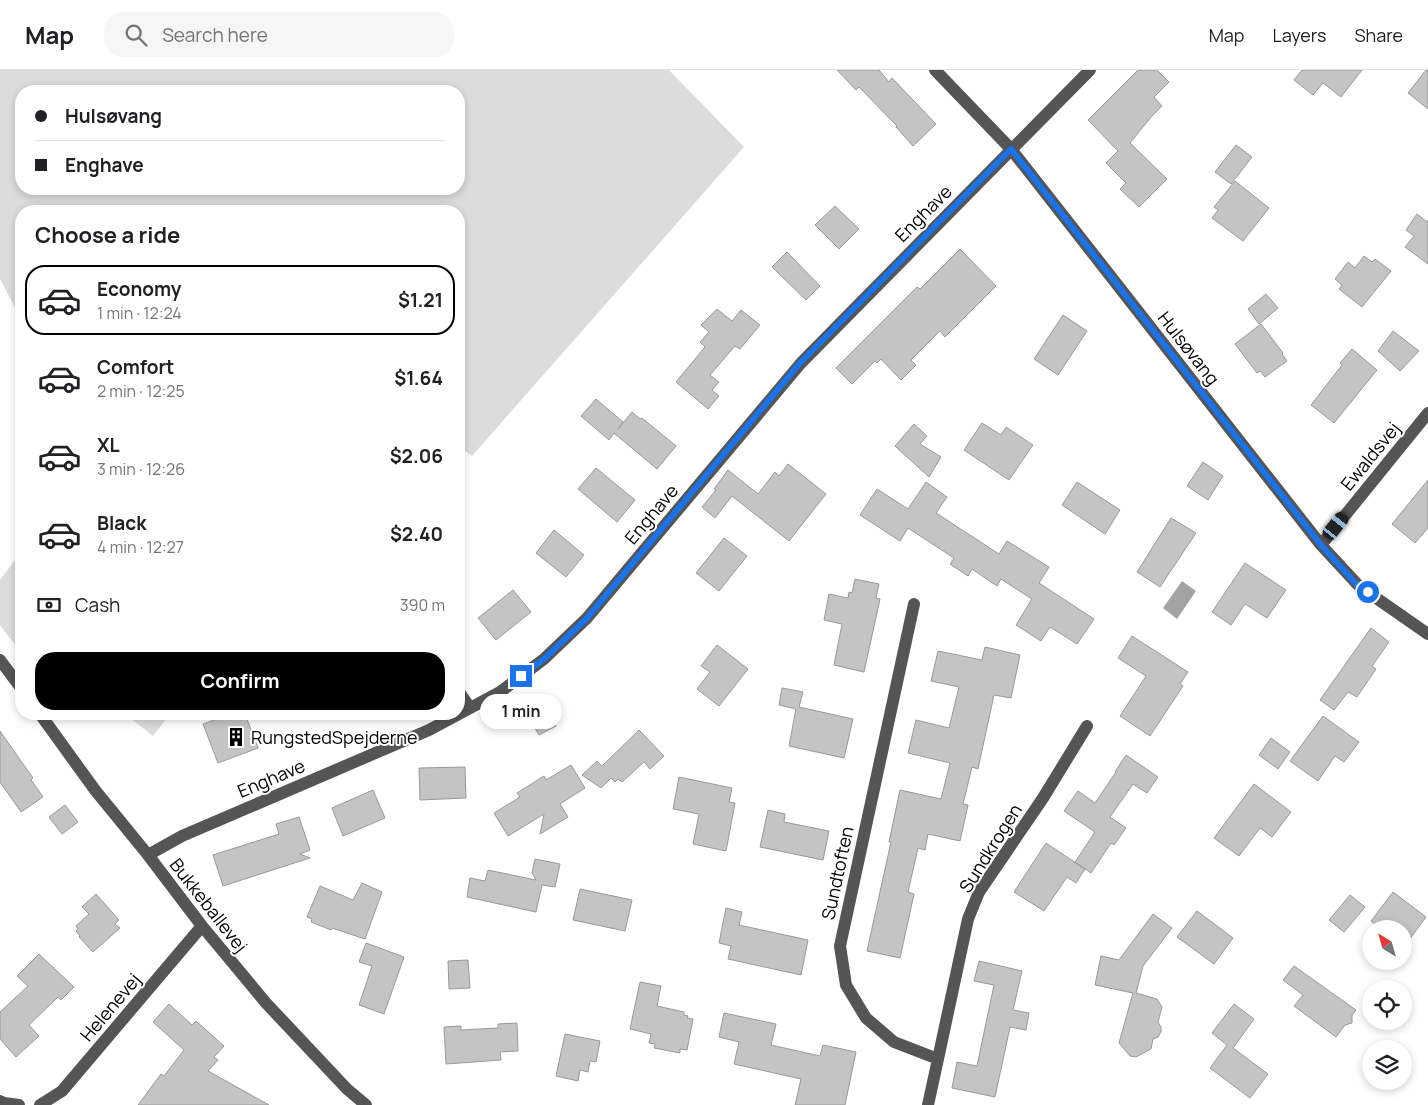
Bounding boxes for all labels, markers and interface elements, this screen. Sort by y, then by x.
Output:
search box [104,12,454,57]
text: Map [25,18,74,51]
icon: search [122,21,150,49]
text: Search here [162,22,268,48]
text: Map [1209,23,1244,47]
text: Layers [1272,23,1326,47]
text: Share [1354,23,1403,47]
text: Hulsøvang [65,103,162,129]
text: Enghave [65,152,144,178]
street label: Enghave [889,179,957,247]
text: Choose a ride [35,220,180,250]
text: Economy [97,276,181,302]
icon: car [37,278,82,323]
text: $1.21 [398,287,443,313]
text: 1 min · 12:24 [97,302,182,324]
street label: Hulsøvang [1153,306,1225,390]
text: Comfort [97,354,174,380]
icon: car [37,356,82,401]
text: $1.64 [394,365,443,391]
text: 2 min · 12:25 [97,380,185,402]
street label: Ewaldsvej [1335,417,1405,495]
text: XL [97,432,120,458]
icon: car [37,434,82,479]
text: $2.06 [390,443,443,469]
text: 3 min · 12:26 [97,458,185,480]
street label: Enghave [619,479,683,549]
text: Black [97,510,146,536]
car [1320,510,1351,542]
icon: car [37,512,82,557]
text: $2.40 [390,521,443,547]
text: 4 min · 12:27 [97,536,184,558]
route start [1357,581,1379,603]
icon: cash [35,591,63,619]
text: Cash [75,592,120,618]
text: 390 m [400,594,445,616]
button: Confirm [35,652,445,710]
route end [510,665,532,687]
callout: 1 min [480,694,562,728]
text: 1 min [501,700,541,722]
place label: RungstedSpejderne [251,725,418,749]
building icon: RungstedSpejderne [225,726,247,748]
street label: Enghave [234,753,308,803]
street label: Sundkrogen [953,799,1027,897]
street label: Sundtoften [815,824,859,922]
street label: Bukkeballevej [165,853,253,957]
north arrow [1362,920,1412,970]
map controls [1362,920,1412,1090]
street label: Helenevej [74,968,146,1046]
button: locate [1362,980,1412,1030]
button: layers [1362,1040,1412,1090]

